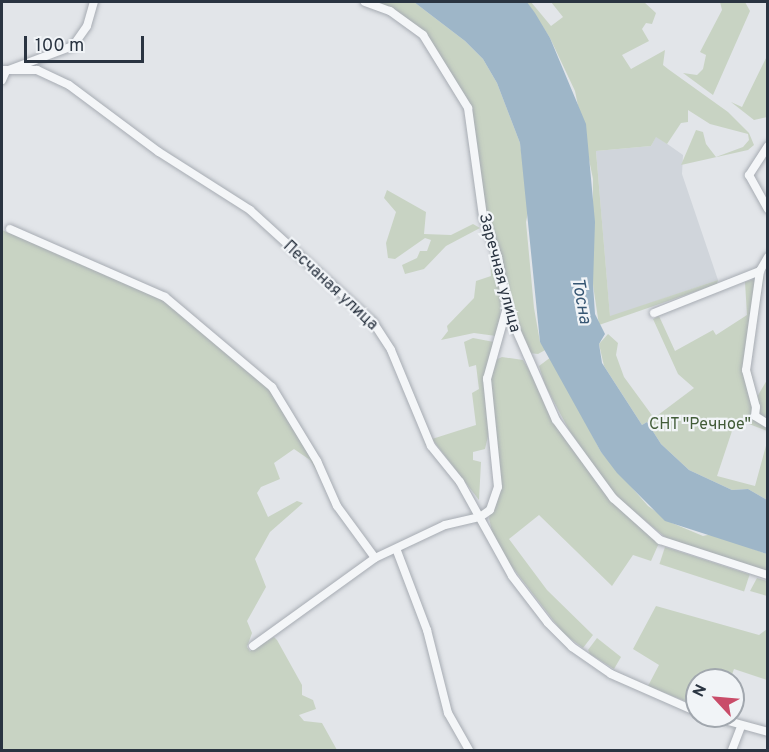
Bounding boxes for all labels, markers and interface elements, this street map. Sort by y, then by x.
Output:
scale bar [27,24,147,62]
text: 100 m [35,35,84,58]
street label: Заречная улица [474,211,524,335]
street label: Песчаная улица [279,237,381,335]
water label: Тосна [565,276,595,326]
park label: СНТ "Речное" [649,415,751,435]
north arrow [685,668,745,728]
text: N [689,681,712,701]

